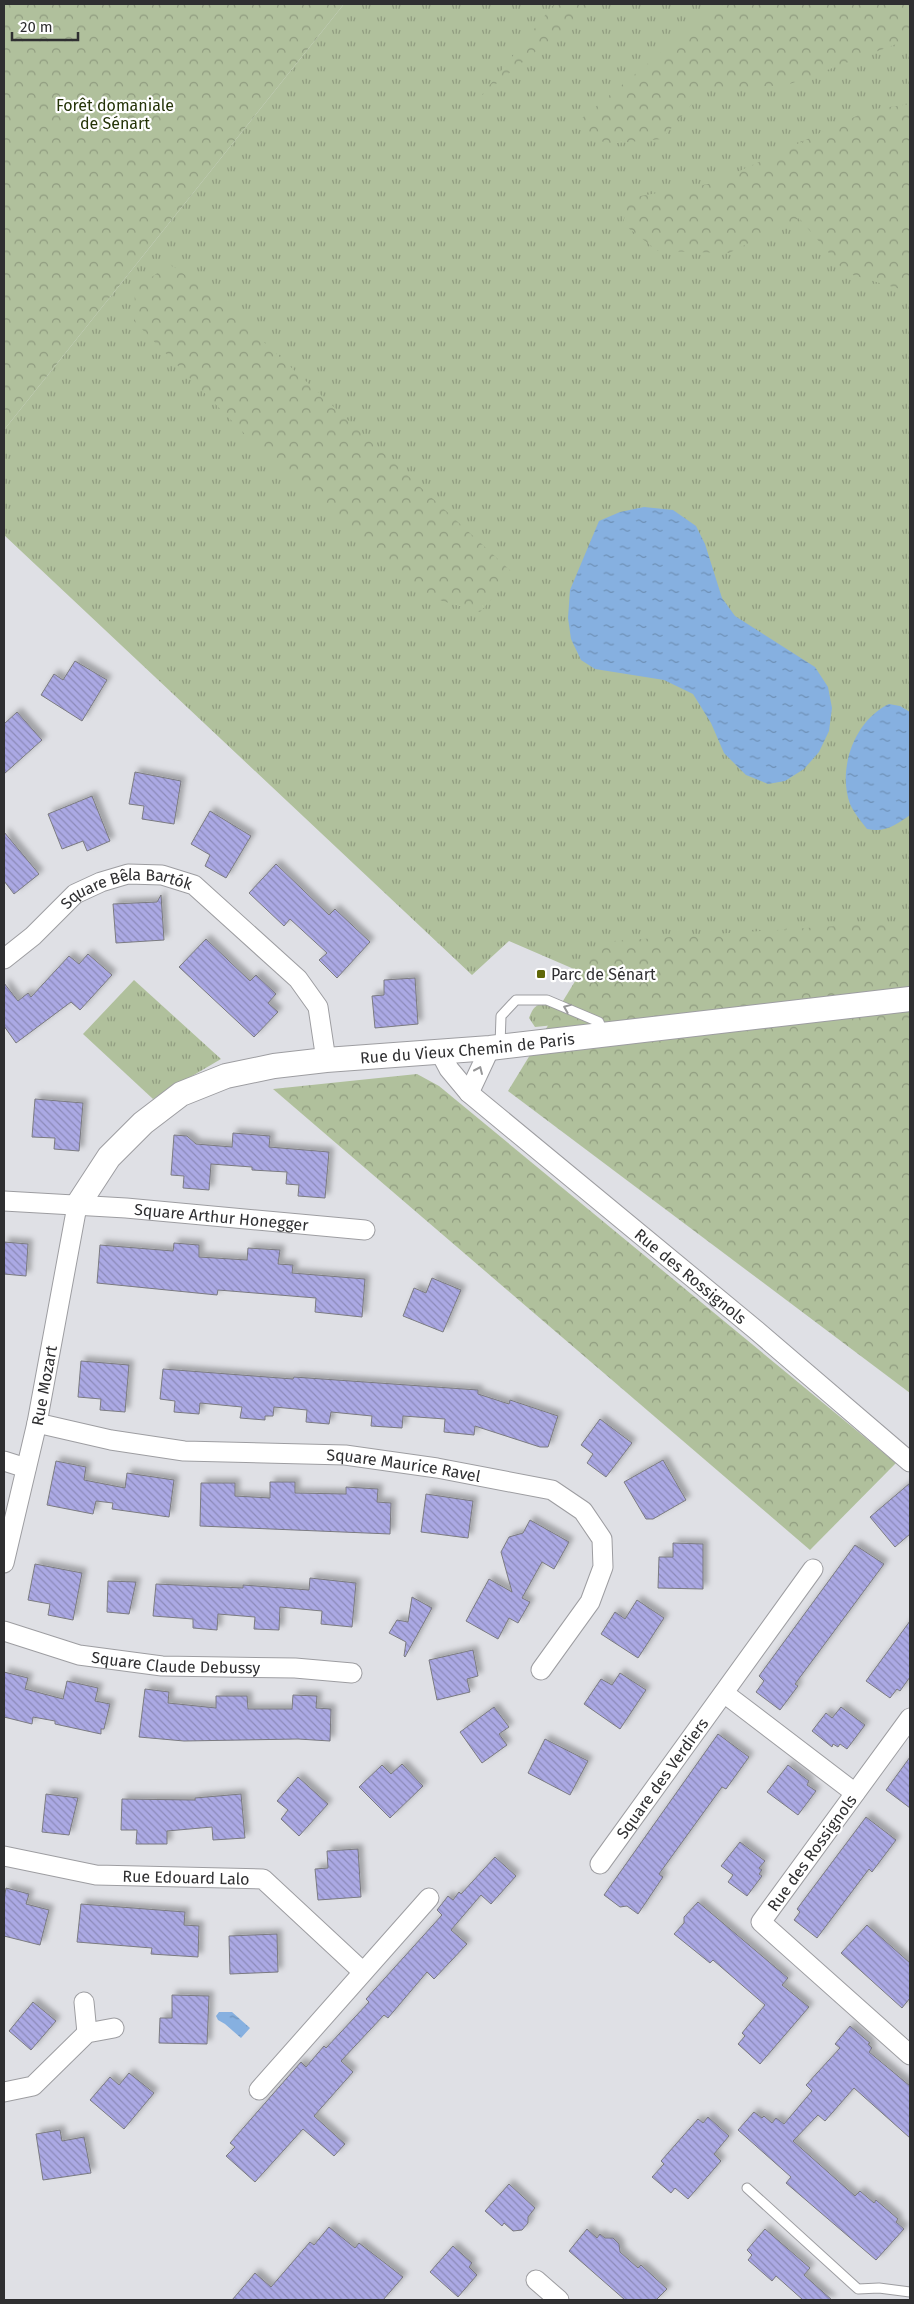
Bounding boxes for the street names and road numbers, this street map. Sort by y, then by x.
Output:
street label: Square Bêla Bartók [56,865,195,913]
street label: Rue du Vieux Chemin de Paris [359,1029,575,1067]
street label: Square Arthur Honegger [133,1199,310,1234]
street label: Rue des Rossignols [631,1224,751,1328]
street label: Rue Mozart [27,1344,61,1427]
street label: Square Maurice Ravel [326,1445,482,1486]
street label: Square Claude Debussy [90,1647,260,1677]
street label: Square des Verdiers [612,1714,712,1842]
street label: Rue des Rossignols [763,1791,861,1915]
street label: Rue Edouard Lalo [122,1866,250,1888]

